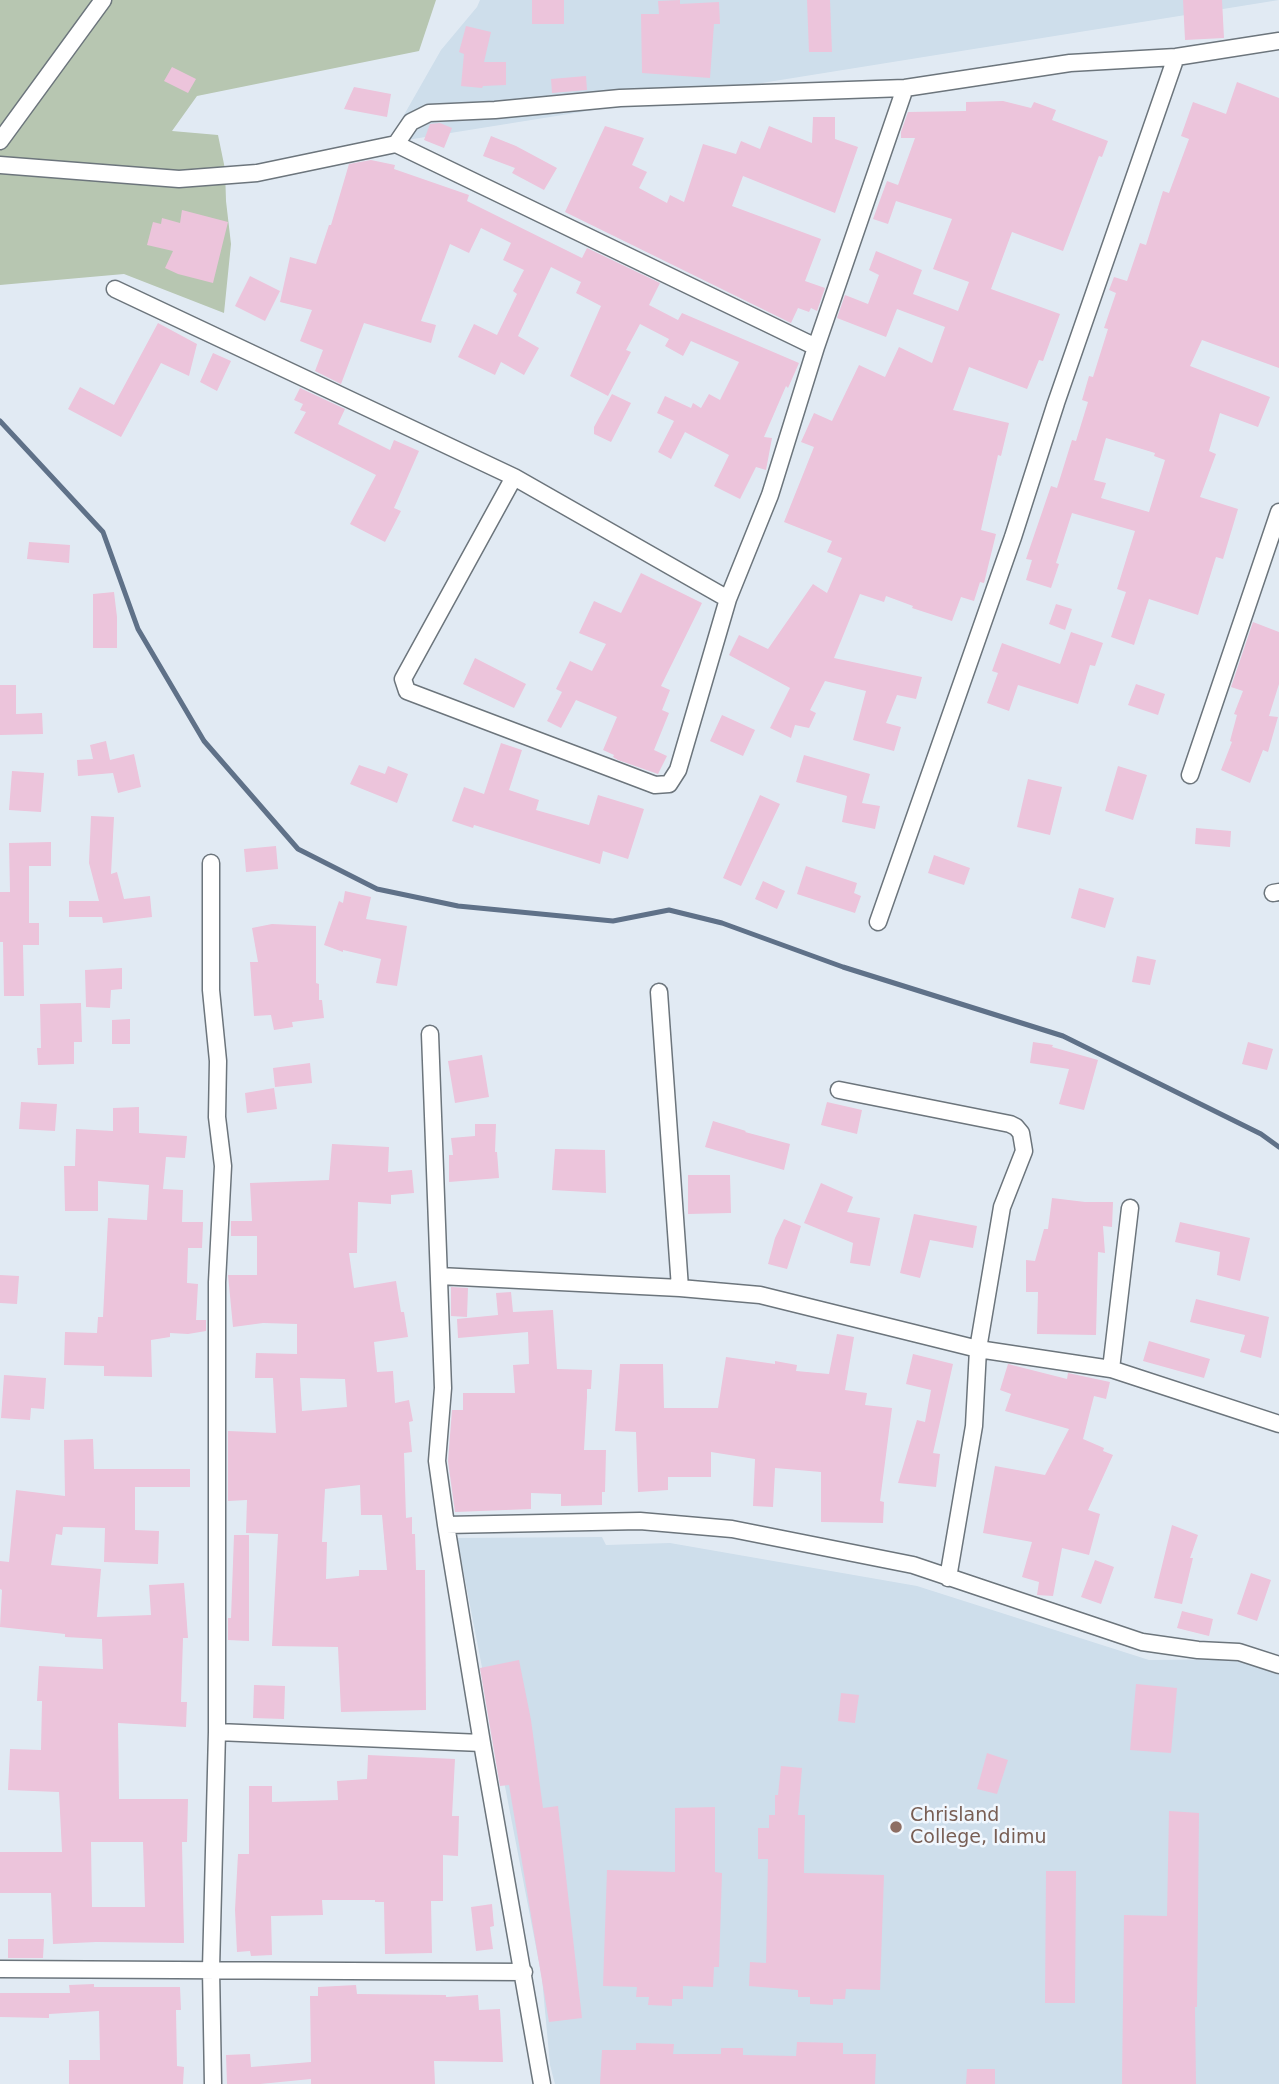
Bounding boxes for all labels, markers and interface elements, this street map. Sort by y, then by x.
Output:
place label: Chrisland College, Idimu [910,1805,1046,1849]
marker: Chrisland College, Idimu [888,1819,904,1835]

